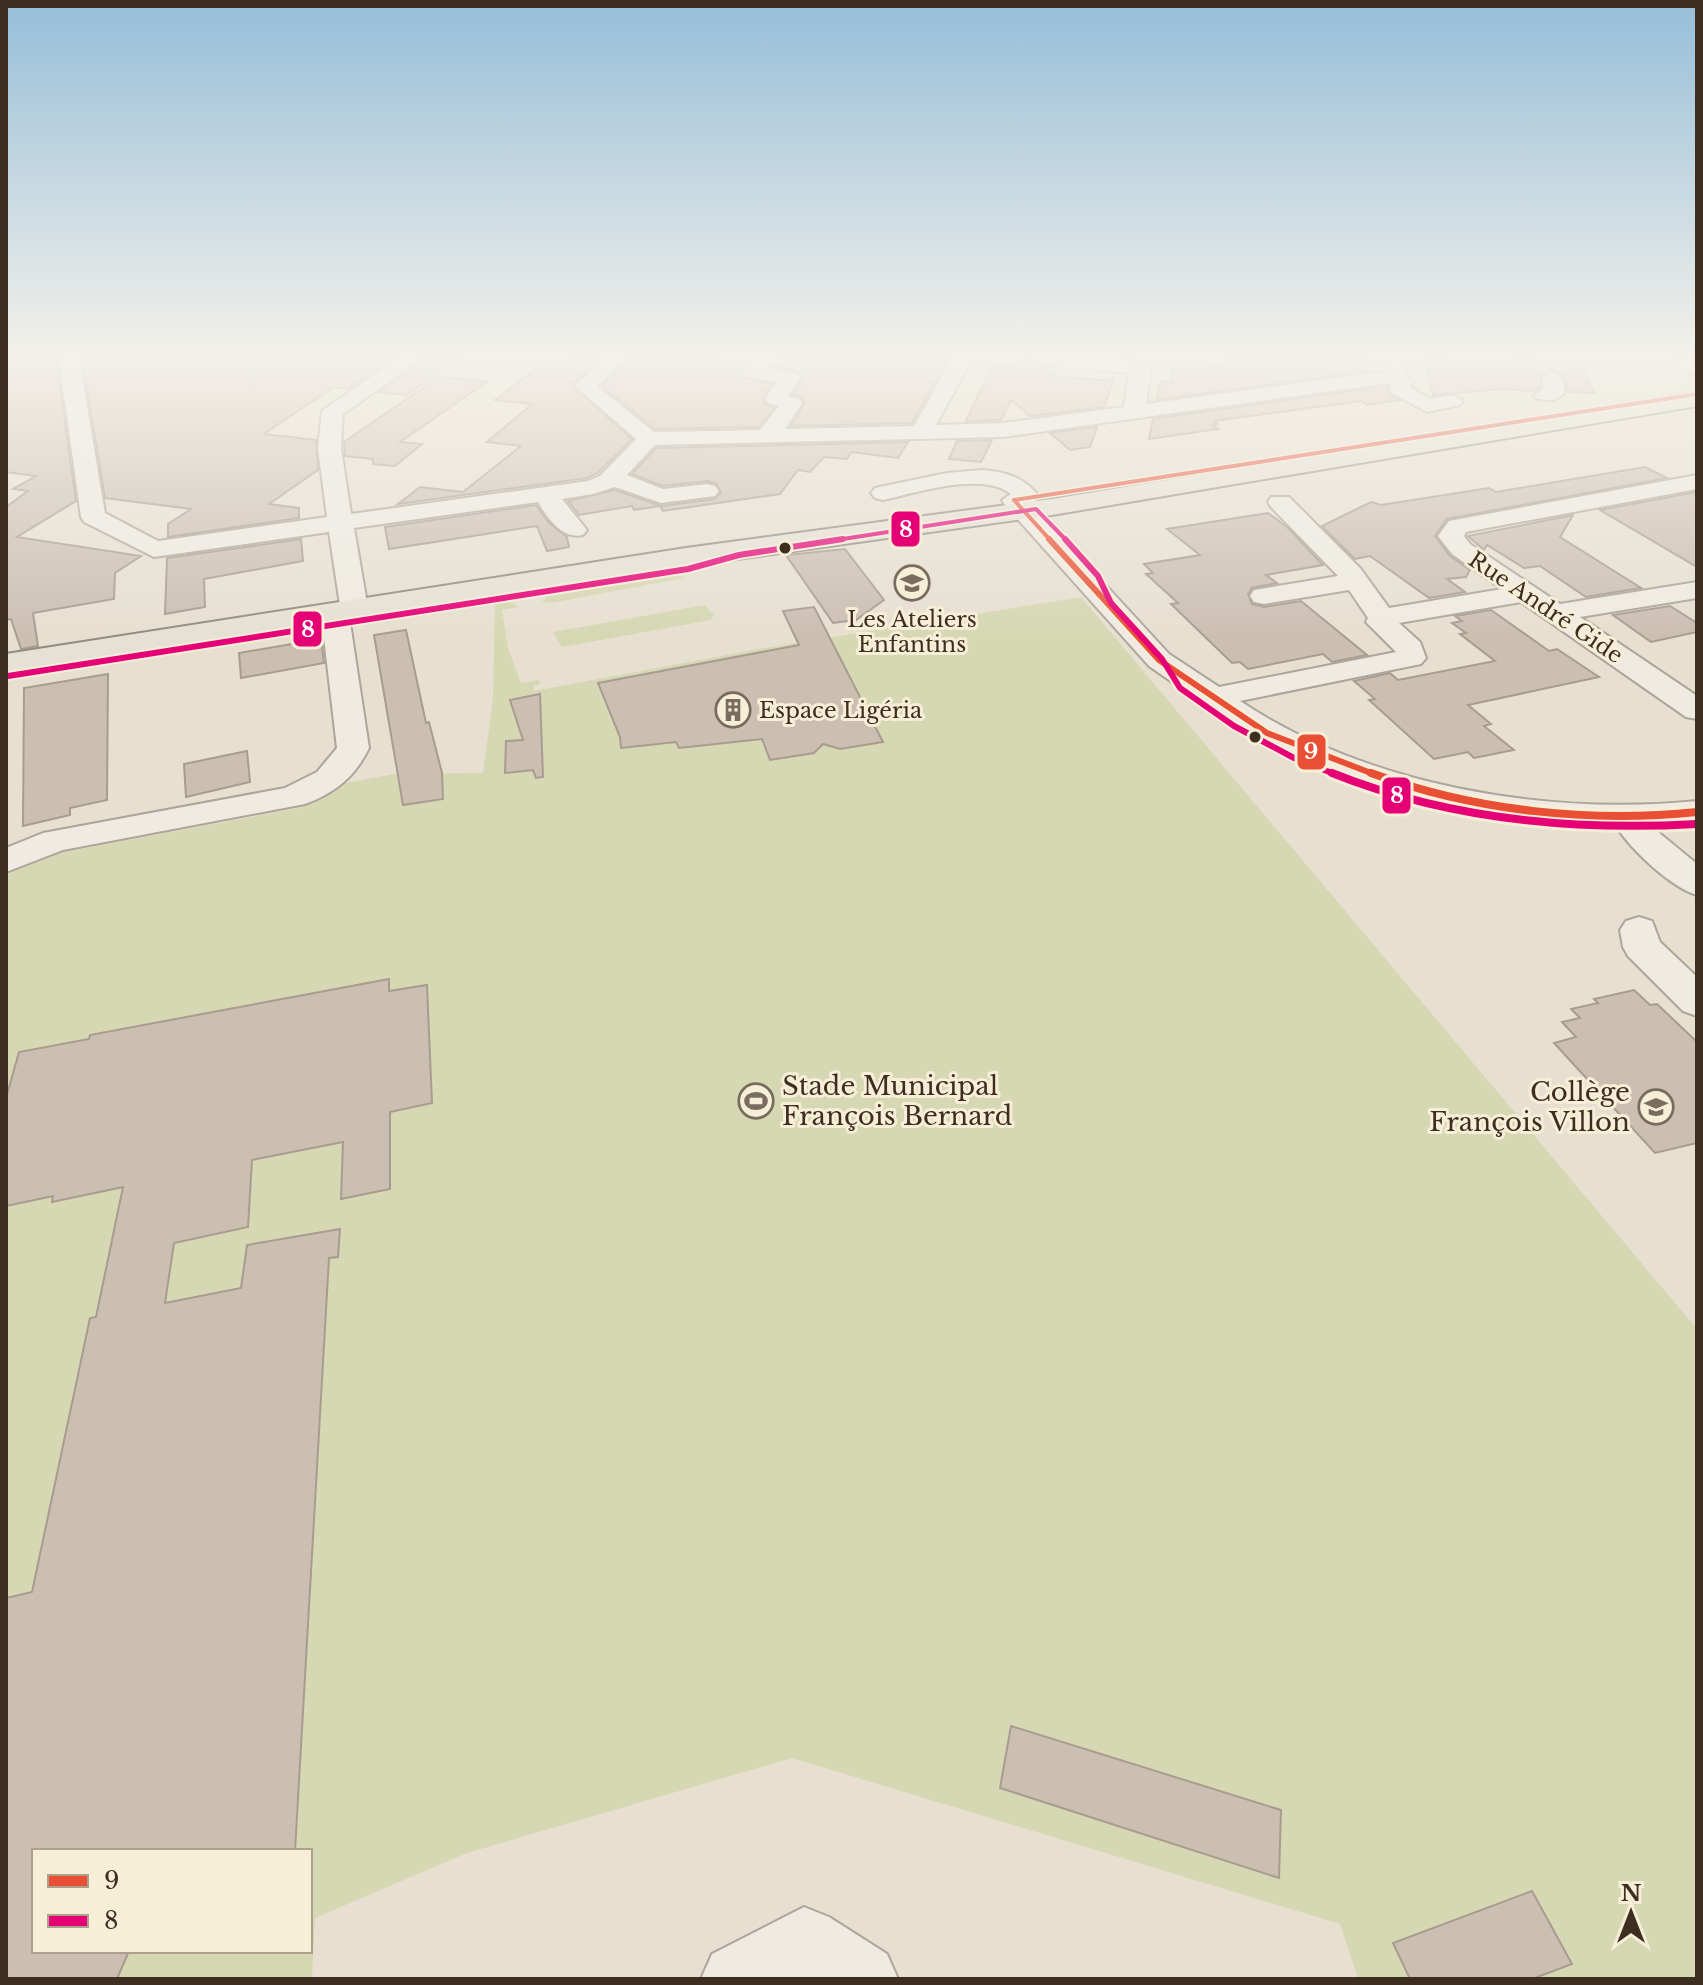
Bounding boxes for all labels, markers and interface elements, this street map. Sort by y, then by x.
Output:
line badge: 8 [890,510,921,548]
text: 8 [899,516,913,543]
unlabelled marker [777,540,793,556]
street label: Rue André Gide [1463,546,1628,669]
school or university icon: Les Ateliers Enfantins [893,564,931,602]
place label: Les Ateliers Enfantins [847,606,977,658]
line badge: 8 [292,610,323,648]
text: 8 [301,616,315,643]
building icon: Espace Ligéria [714,691,752,729]
place label: Espace Ligéria [759,697,923,724]
unlabelled marker [1247,729,1263,745]
line badge: 9 [1296,733,1327,771]
text: 9 [1304,738,1318,765]
line badge: 8 [1381,776,1412,815]
text: 8 [1390,782,1404,809]
place label: Stade Municipal François Bernard [782,1070,1012,1132]
place label: Collège François Villon [1429,1076,1630,1138]
sports icon: Stade Municipal François Bernard [737,1082,775,1120]
school or university icon: Collège François Villon [1637,1088,1675,1126]
legend [32,1849,312,1953]
text: 9 [104,1866,119,1895]
north arrow [1591,1873,1671,1953]
text: N [1621,1880,1642,1907]
text: 8 [104,1906,119,1935]

